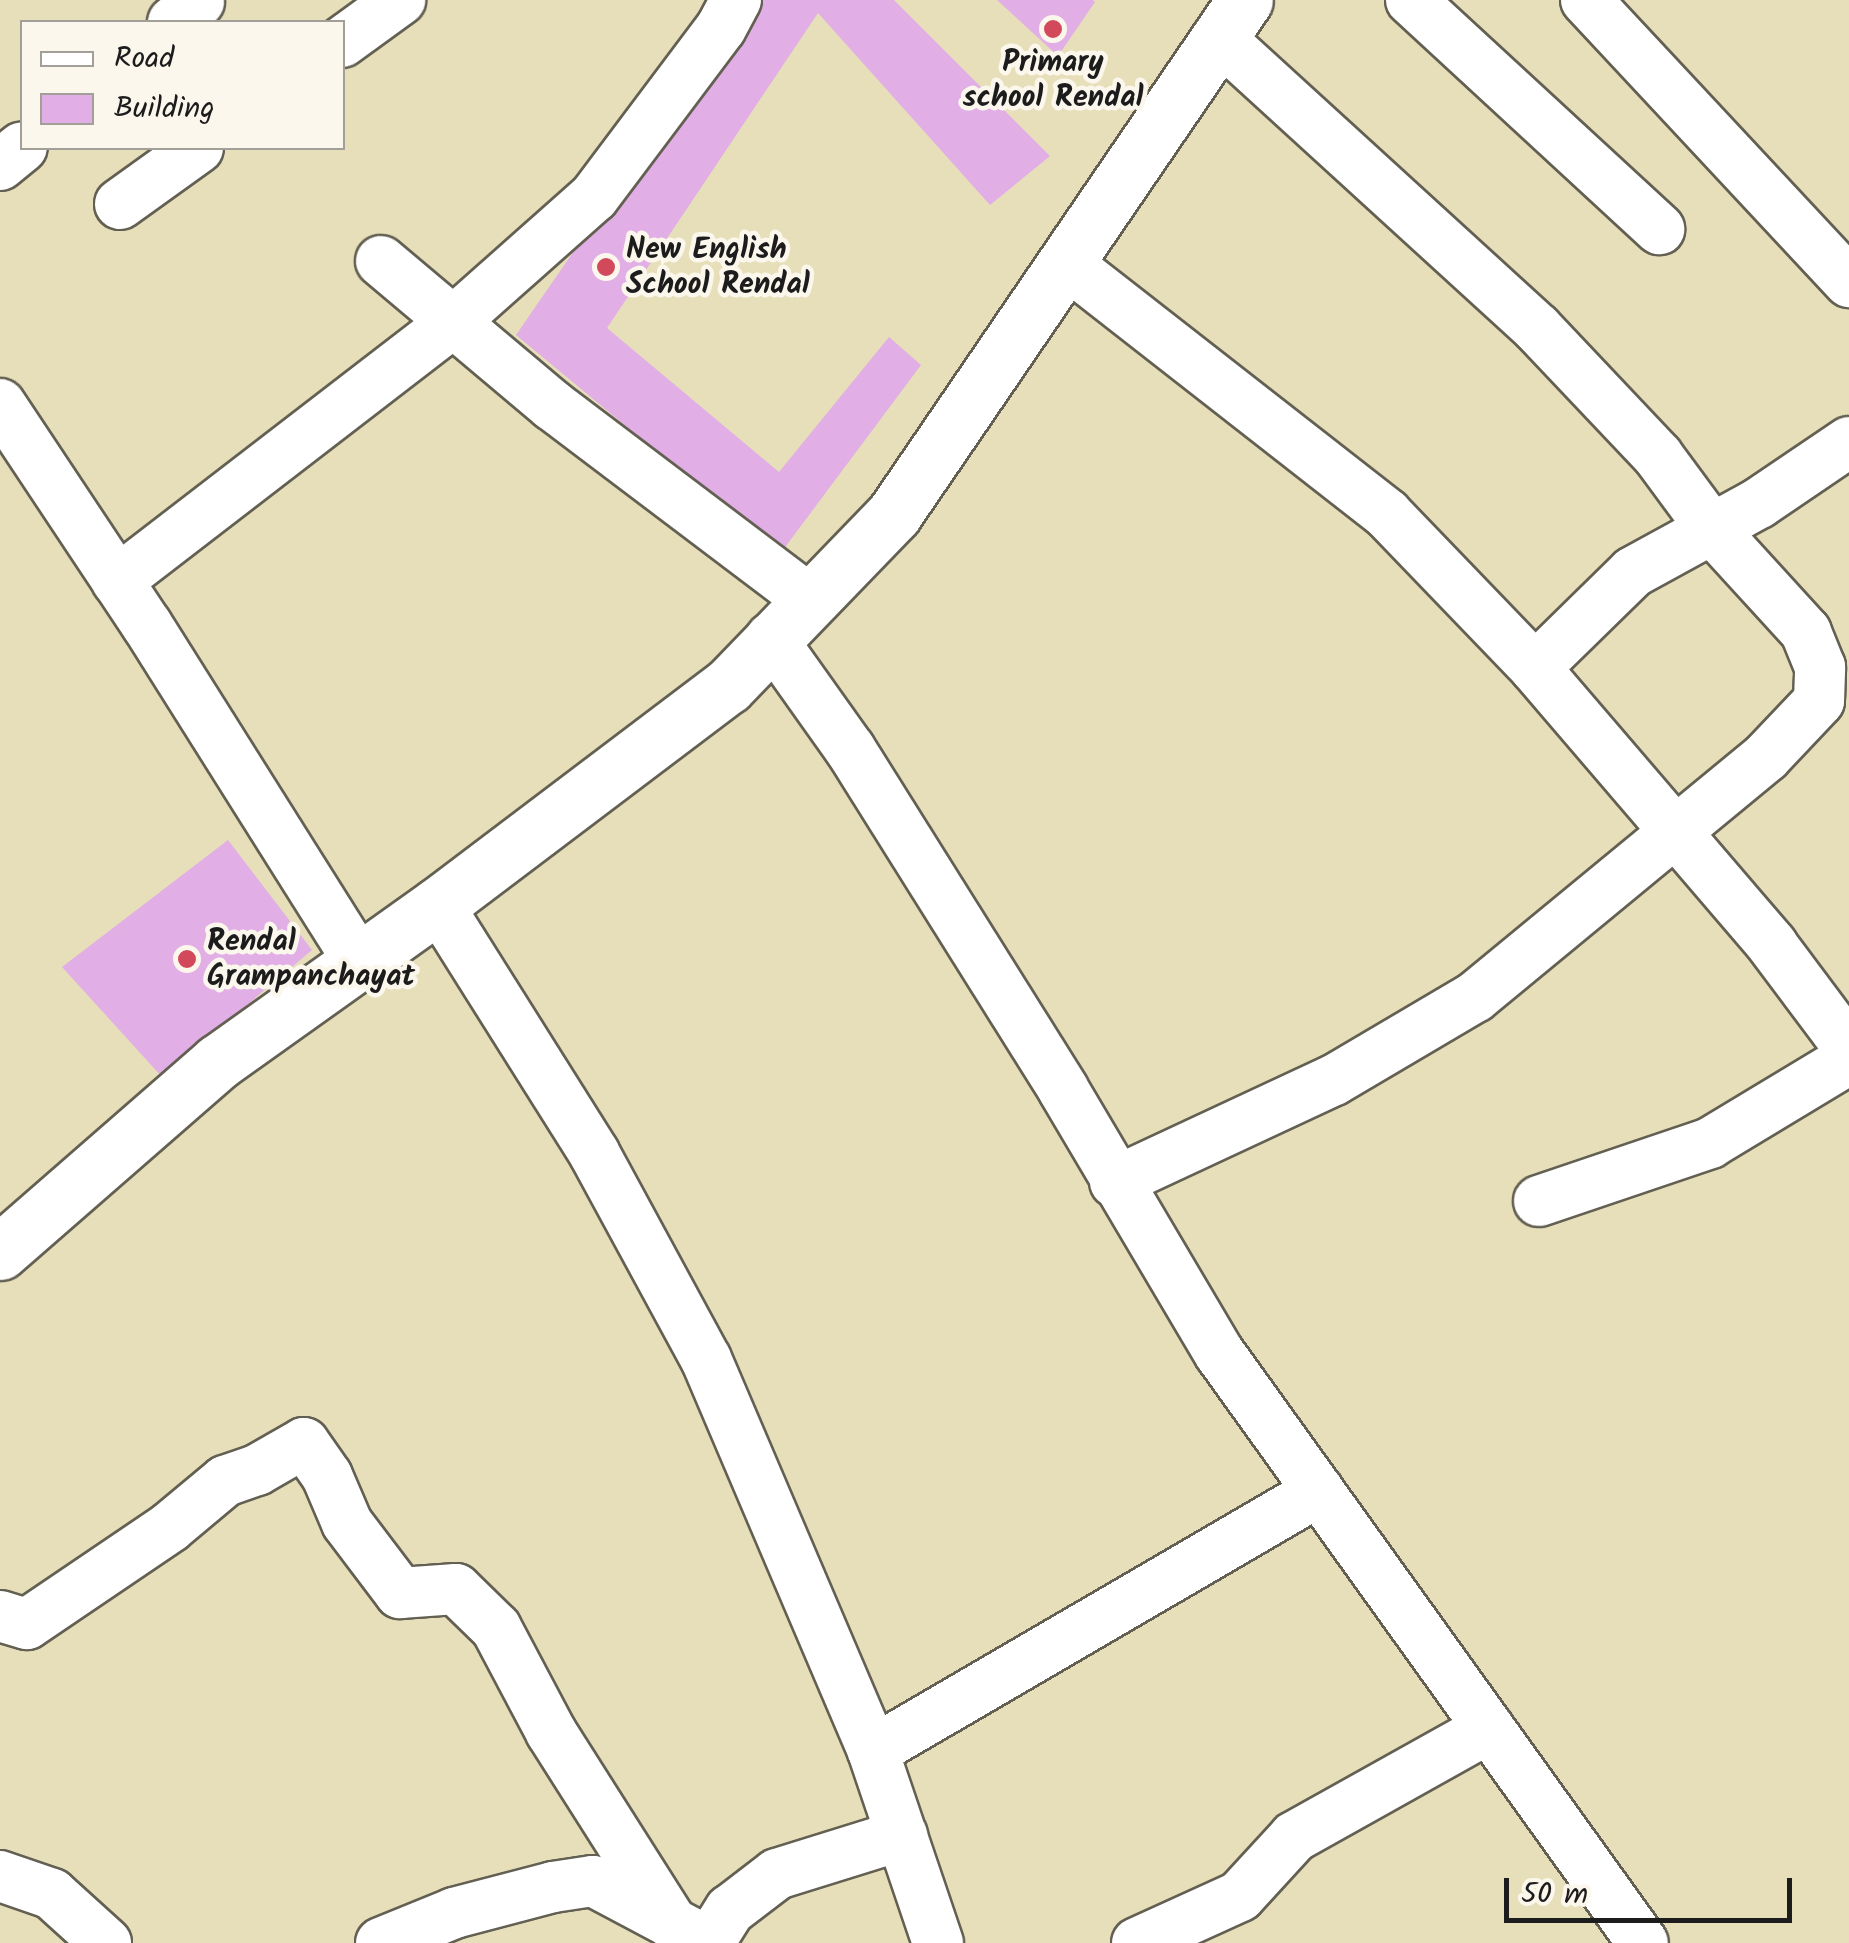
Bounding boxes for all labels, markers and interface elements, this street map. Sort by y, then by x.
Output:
marker: Primary school Rendal [1042,18,1064,40]
legend [20,20,345,150]
text: Road [114,35,174,83]
place label: Primary school Rendal [962,45,1144,116]
text: Building [114,85,214,133]
place label: New English School Rendal [626,232,810,302]
marker: New English School Rendal [595,256,617,278]
place label: Rendal Grampanchayat [207,924,415,994]
marker: Rendal Grampanchayat [176,948,198,970]
scale bar [1509,1858,1796,1920]
text: 50 m [1521,1871,1588,1919]

